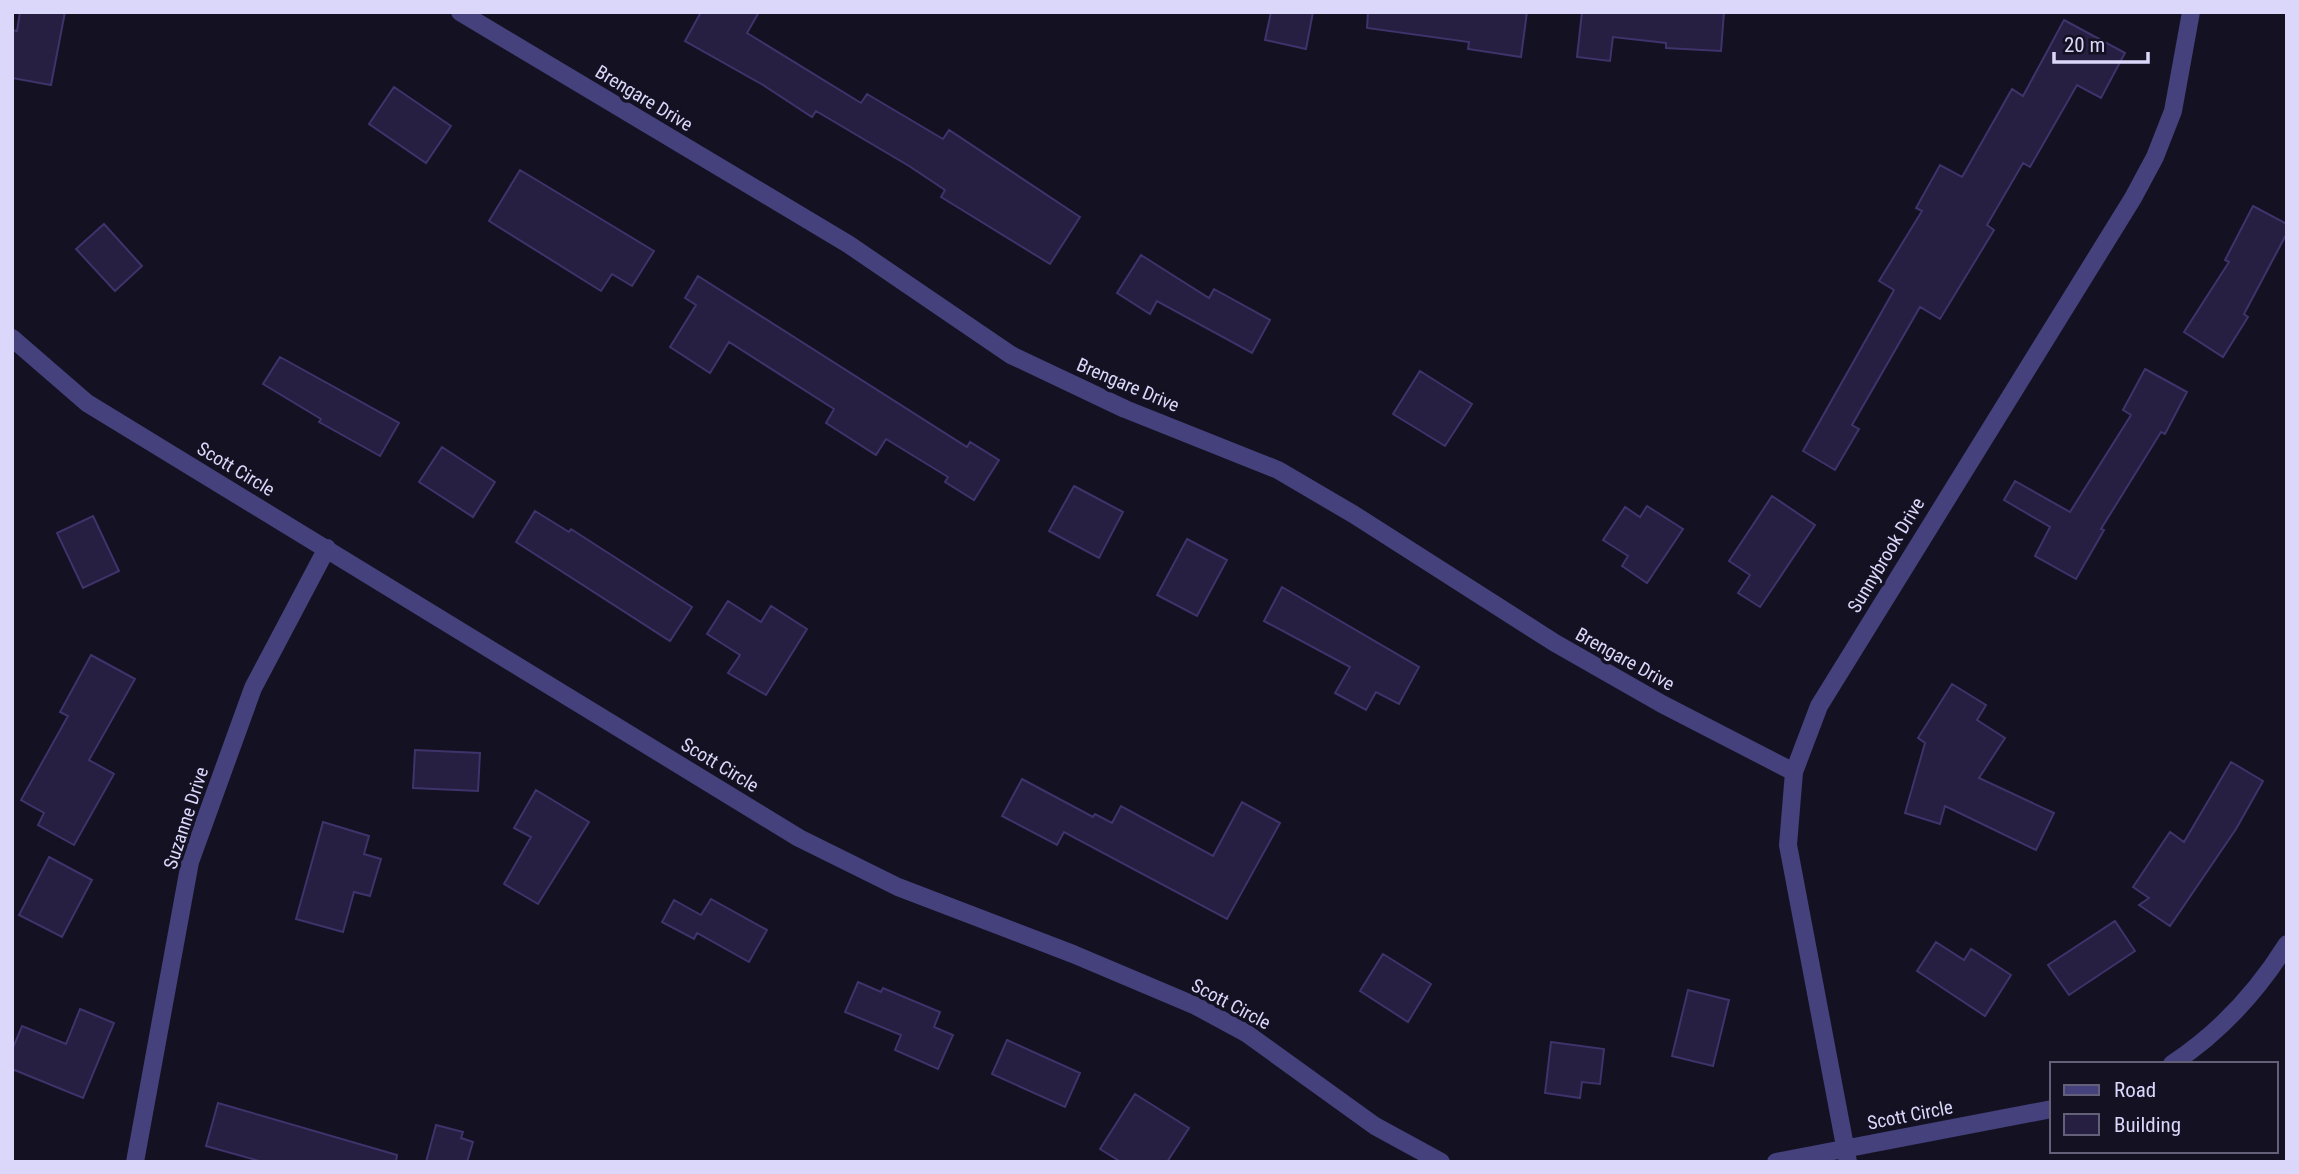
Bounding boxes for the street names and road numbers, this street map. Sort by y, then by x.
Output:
street label: Brengare Drive [591,60,697,136]
street label: Brengare Drive [1073,353,1183,417]
street label: Scott Circle [193,437,279,501]
street label: Sunnybrook Drive [1843,493,1929,617]
street label: Brengare Drive [1572,622,1678,696]
street label: Scott Circle [677,733,763,797]
street label: Suzanne Drive [159,764,213,872]
street label: Scott Circle [1187,974,1275,1035]
street label: Scott Circle [1865,1095,1955,1135]

